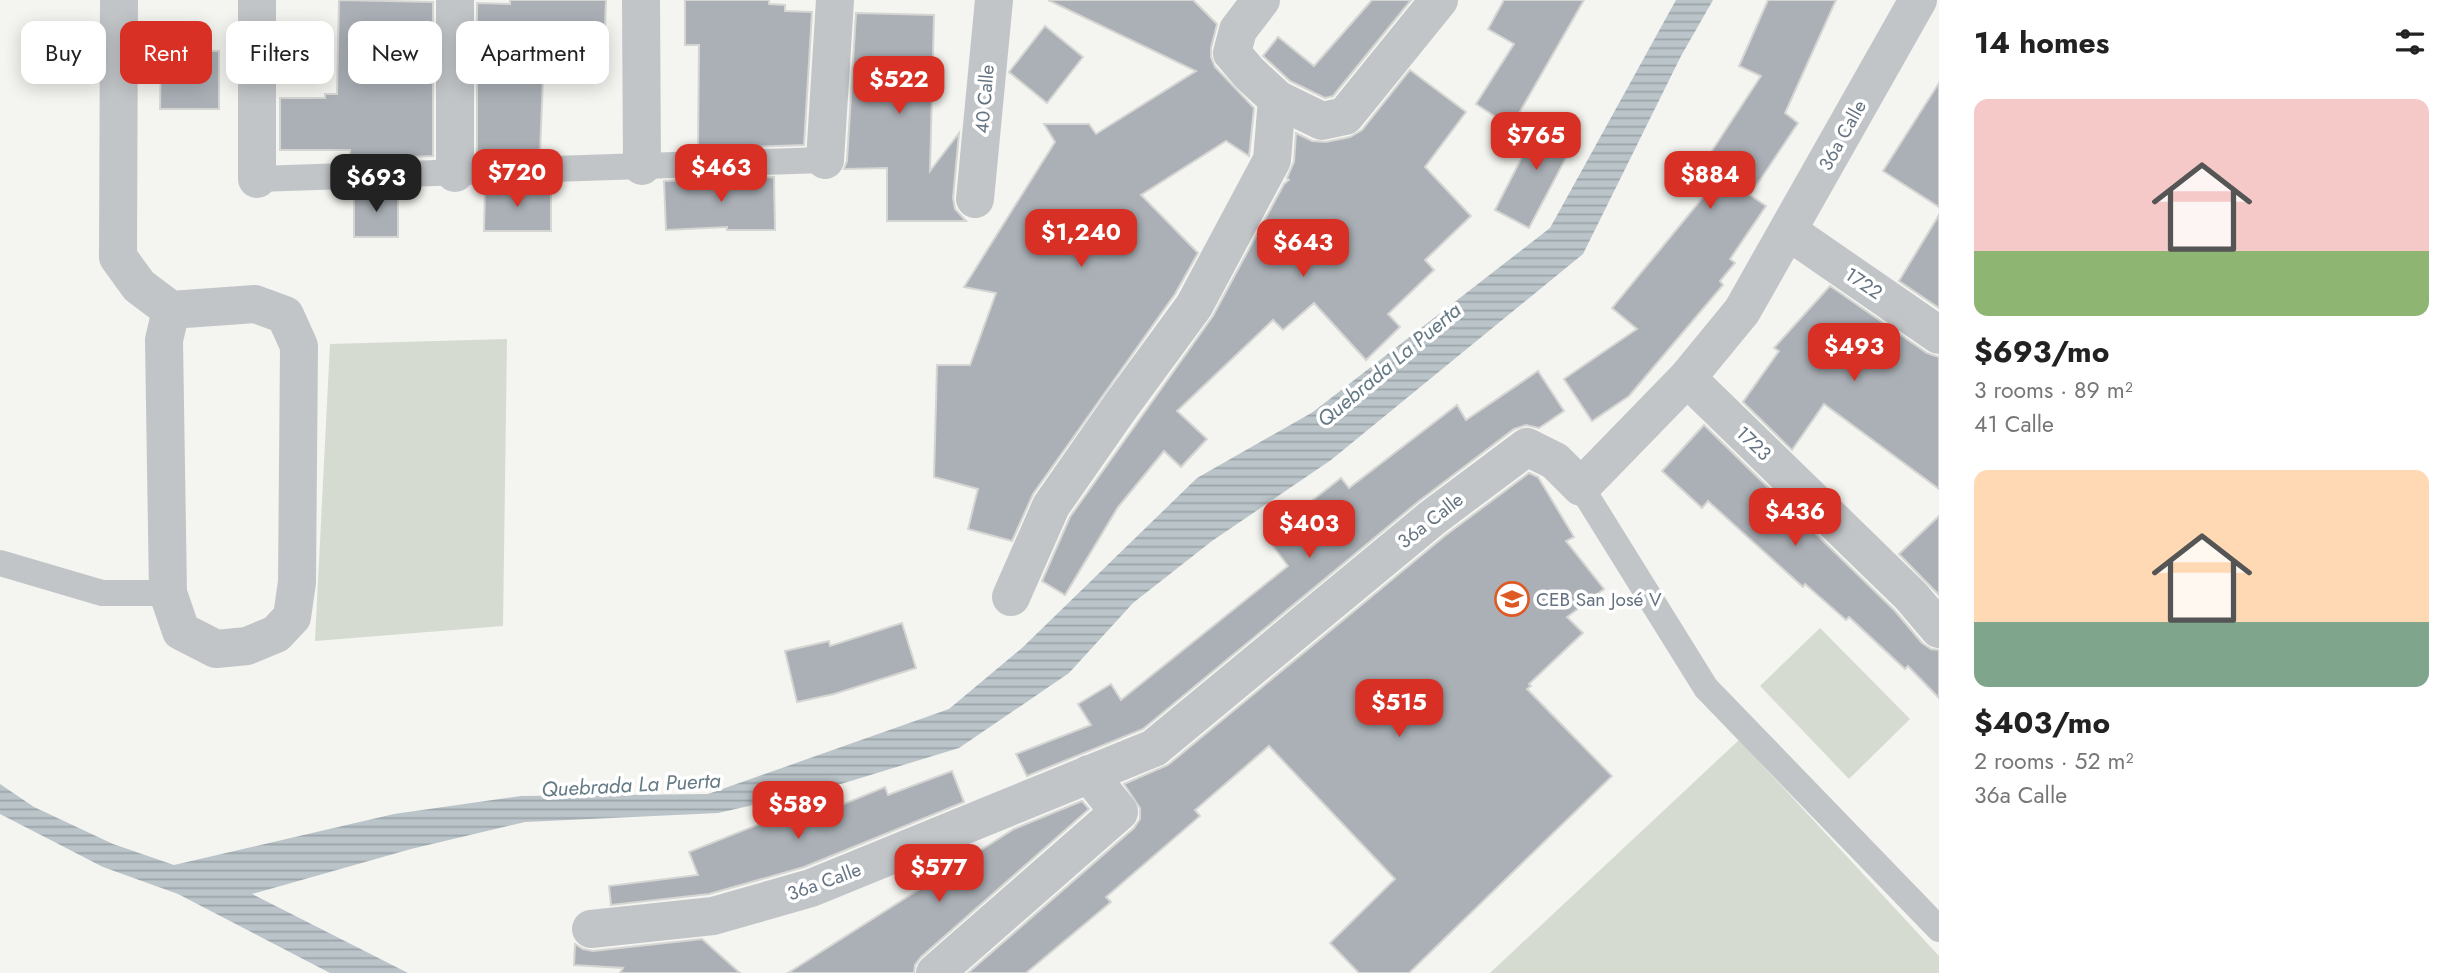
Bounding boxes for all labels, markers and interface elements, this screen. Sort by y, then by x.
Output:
chip: Buy [21,21,106,84]
chip: Rent [120,21,212,84]
chip: Filters [226,21,334,84]
chip: New [348,21,442,84]
chip: Apartment [456,21,609,84]
text: 14 homes [1974,21,2109,64]
icon: filters [2391,23,2429,61]
pin: $522 [858,57,940,116]
text: $522 [869,62,929,96]
street label: 40 Calle [968,63,1001,135]
street label: 36a Calle [1812,95,1873,175]
pin: $765 [1495,113,1577,172]
text: $765 [1507,118,1565,152]
pin: $463 [680,144,762,204]
icon: home [2139,144,2265,270]
pin: $720 [476,150,558,209]
text: $463 [691,150,751,184]
pin: $884 [1669,152,1751,211]
pin: $693 [335,154,417,214]
text: $720 [488,155,546,189]
text: $884 [1680,157,1740,191]
text: $693 [346,160,406,194]
pin: $1,240 [1024,210,1138,269]
text: $1,240 [1041,215,1121,249]
pin: $643 [1262,219,1344,279]
text: $643 [1273,225,1333,259]
street label: 1722 [1840,261,1888,306]
water label: Quebrada La Puerta [1311,296,1468,434]
pin: $493 [1813,324,1895,383]
text: $493 [1824,329,1884,363]
text: $693/mo [1974,330,2109,373]
text: 3 rooms · 89 m² [1974,373,2133,407]
text: 41 Calle [1974,407,2054,441]
street label: 1723 [1730,420,1777,467]
street label: 36a Calle [1392,486,1469,555]
pin: $436 [1754,489,1836,548]
text: $436 [1765,494,1825,528]
pin: $403 [1268,500,1350,560]
text: $403 [1279,506,1339,540]
icon: home [2139,515,2265,641]
school or university icon: CEB San José V [1493,580,1531,618]
place label: CEB San José V [1536,586,1662,613]
pin: $515 [1358,680,1440,739]
text: $515 [1371,685,1427,719]
text: $403/mo [1974,701,2110,744]
text: 2 rooms · 52 m² [1974,744,2133,778]
water label: Quebrada La Puerta [541,765,722,805]
text: 36a Calle [1974,778,2067,812]
pin: $589 [757,782,839,841]
text: $589 [769,787,827,821]
pin: $577 [898,844,980,904]
text: $577 [911,850,967,884]
street label: 36a Calle [783,856,865,907]

